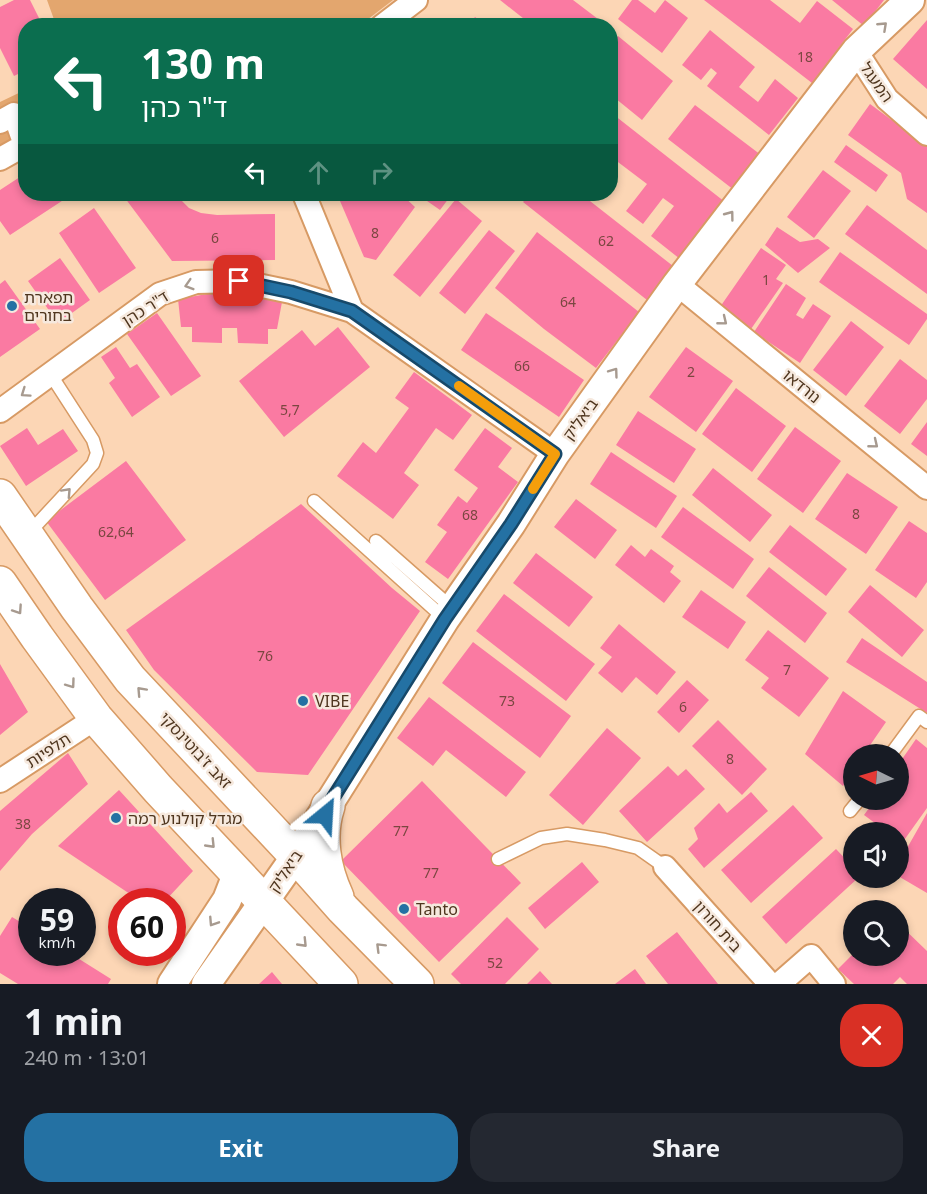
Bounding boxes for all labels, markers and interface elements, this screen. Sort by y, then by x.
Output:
one-way arrow [875,22,886,33]
text: 130 m [141,34,265,91]
icon: left [42,42,120,120]
house number: 18 [797,47,813,66]
street label: המעגל [855,58,899,106]
text: ד"ר כהן [141,88,228,125]
icon: left [239,156,272,189]
icon: ahead [302,156,335,189]
icon: right [365,156,398,189]
one-way arrow [723,211,734,222]
house number: 8 [371,223,379,242]
house number: 6 [211,228,219,247]
house number: 62 [598,231,614,250]
pin [213,255,264,306]
icon: arrive [222,264,255,297]
house number: 1 [762,270,770,289]
one-way arrow [184,278,195,290]
street label: ד"ר כהן [117,285,173,331]
place label: תפארת בחורים [24,286,73,326]
house number: 64 [560,292,576,311]
marker: תפארת בחורים [5,299,19,313]
one-way arrow [716,313,727,324]
house number: 66 [514,356,530,375]
house number: 2 [687,362,695,381]
street label: נורדאו [778,364,826,408]
one-way arrow [607,367,618,378]
one-way arrow [21,386,32,397]
street label: ביאליק [557,394,603,444]
house number: 5,7 [280,400,300,419]
one-way arrow [867,437,878,448]
one-way arrow [59,488,70,499]
house number: 8 [852,504,860,523]
house number: 68 [462,505,478,524]
house number: 62,64 [98,522,134,541]
one-way arrow [11,603,22,614]
house number: 76 [257,646,273,665]
house number: 7 [783,660,791,679]
one-way arrow [64,677,75,688]
one-way arrow [137,687,148,698]
place label: VIBE [315,690,349,712]
house number: 73 [499,691,515,710]
marker: VIBE [296,694,310,708]
house number: 6 [679,697,687,716]
street label: זאב ז'בוטינסקי [155,707,237,793]
street label: תלפיות [21,727,75,773]
north arrow [843,744,909,810]
map controls [843,744,909,966]
house number: 8 [726,749,734,768]
position arrow [293,783,357,847]
place label: מגדל קולנוע רמה [128,807,242,829]
marker: מגדל קולנוע רמה [109,811,123,825]
house number: 38 [15,814,31,833]
house number: 77 [393,821,409,840]
button: sound [843,822,909,888]
one-way arrow [203,837,214,848]
street label: ביאליק [263,845,307,897]
house number: 77 [423,863,439,882]
speed limit sign: 60 [108,888,186,966]
street label: בית חורון [689,895,747,957]
place label: Tanto [416,898,458,920]
text: 59 [40,899,74,940]
button: search [843,900,909,966]
marker: Tanto [397,902,411,916]
one-way arrow [209,915,220,926]
text: km/h [39,932,75,952]
one-way arrow [295,936,306,947]
one-way arrow [376,943,387,953]
house number: 52 [487,953,503,972]
text: 1 min [24,997,123,1046]
button: close [840,1004,903,1067]
text: 240 m · 13:01 [24,1044,149,1071]
button: Exit [24,1113,458,1182]
button: Share [470,1113,903,1182]

